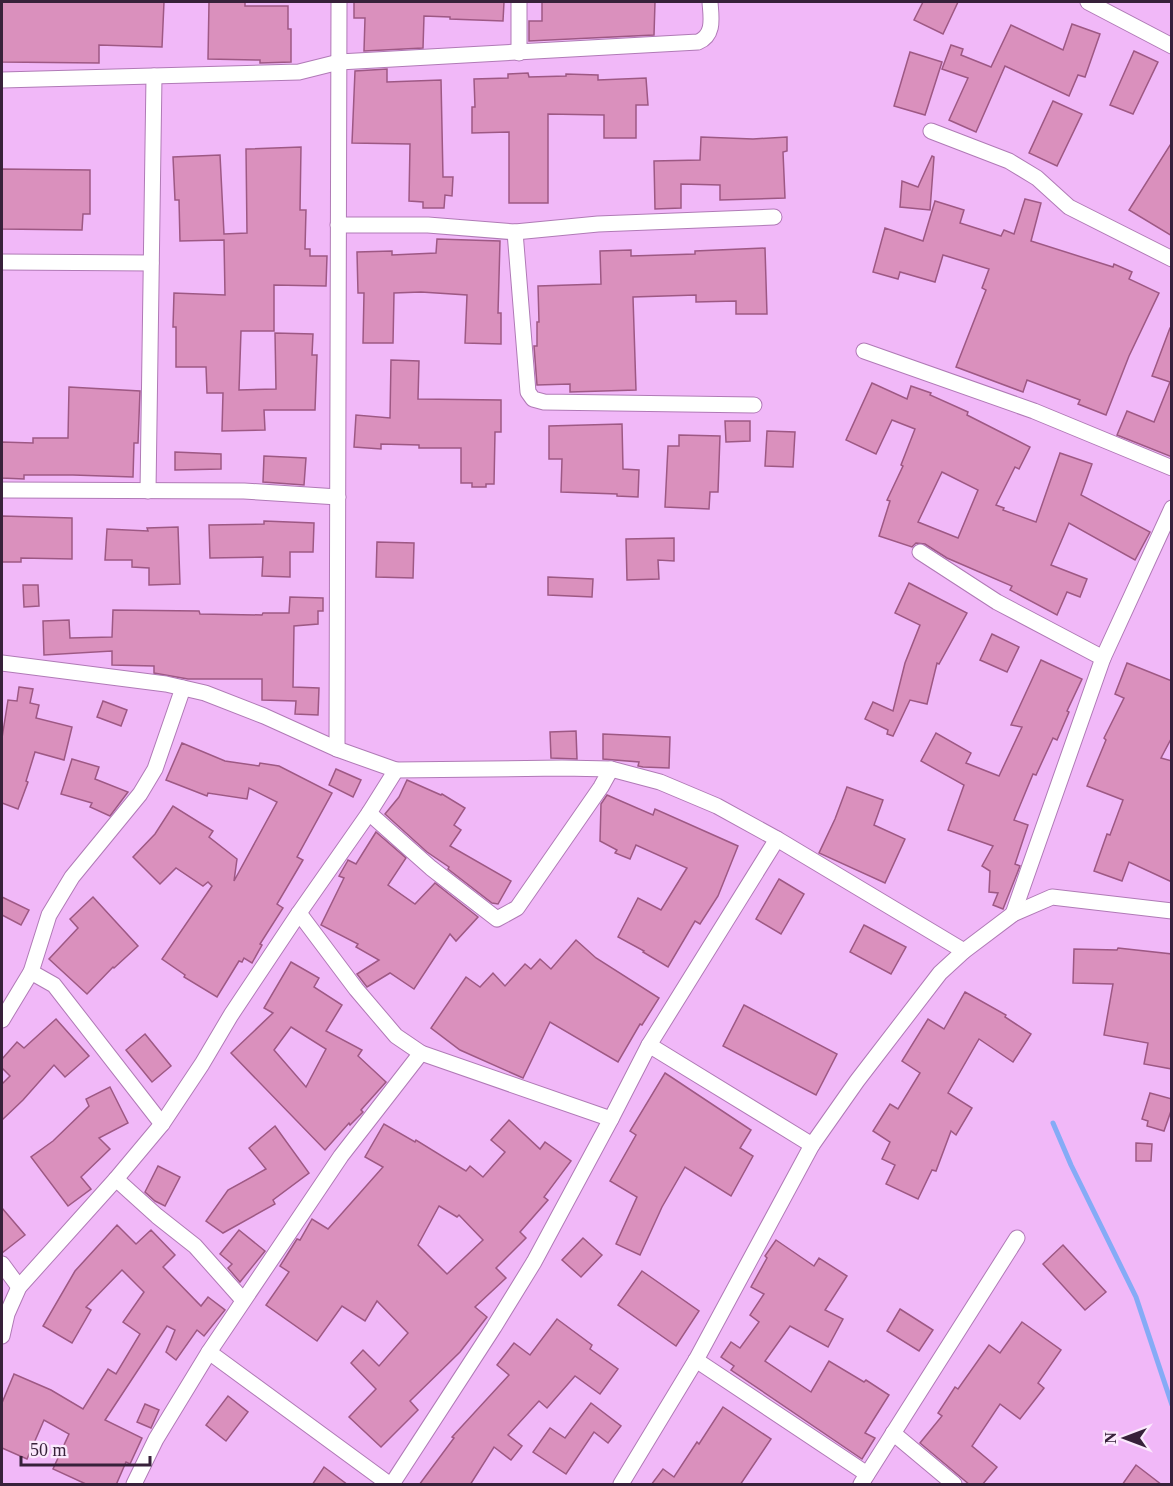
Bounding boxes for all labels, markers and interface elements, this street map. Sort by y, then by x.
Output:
north arrow [1095,1408,1155,1468]
scale bar [21,1429,150,1467]
text: N [1102,1432,1119,1444]
text: 50 m [30,1440,67,1460]

